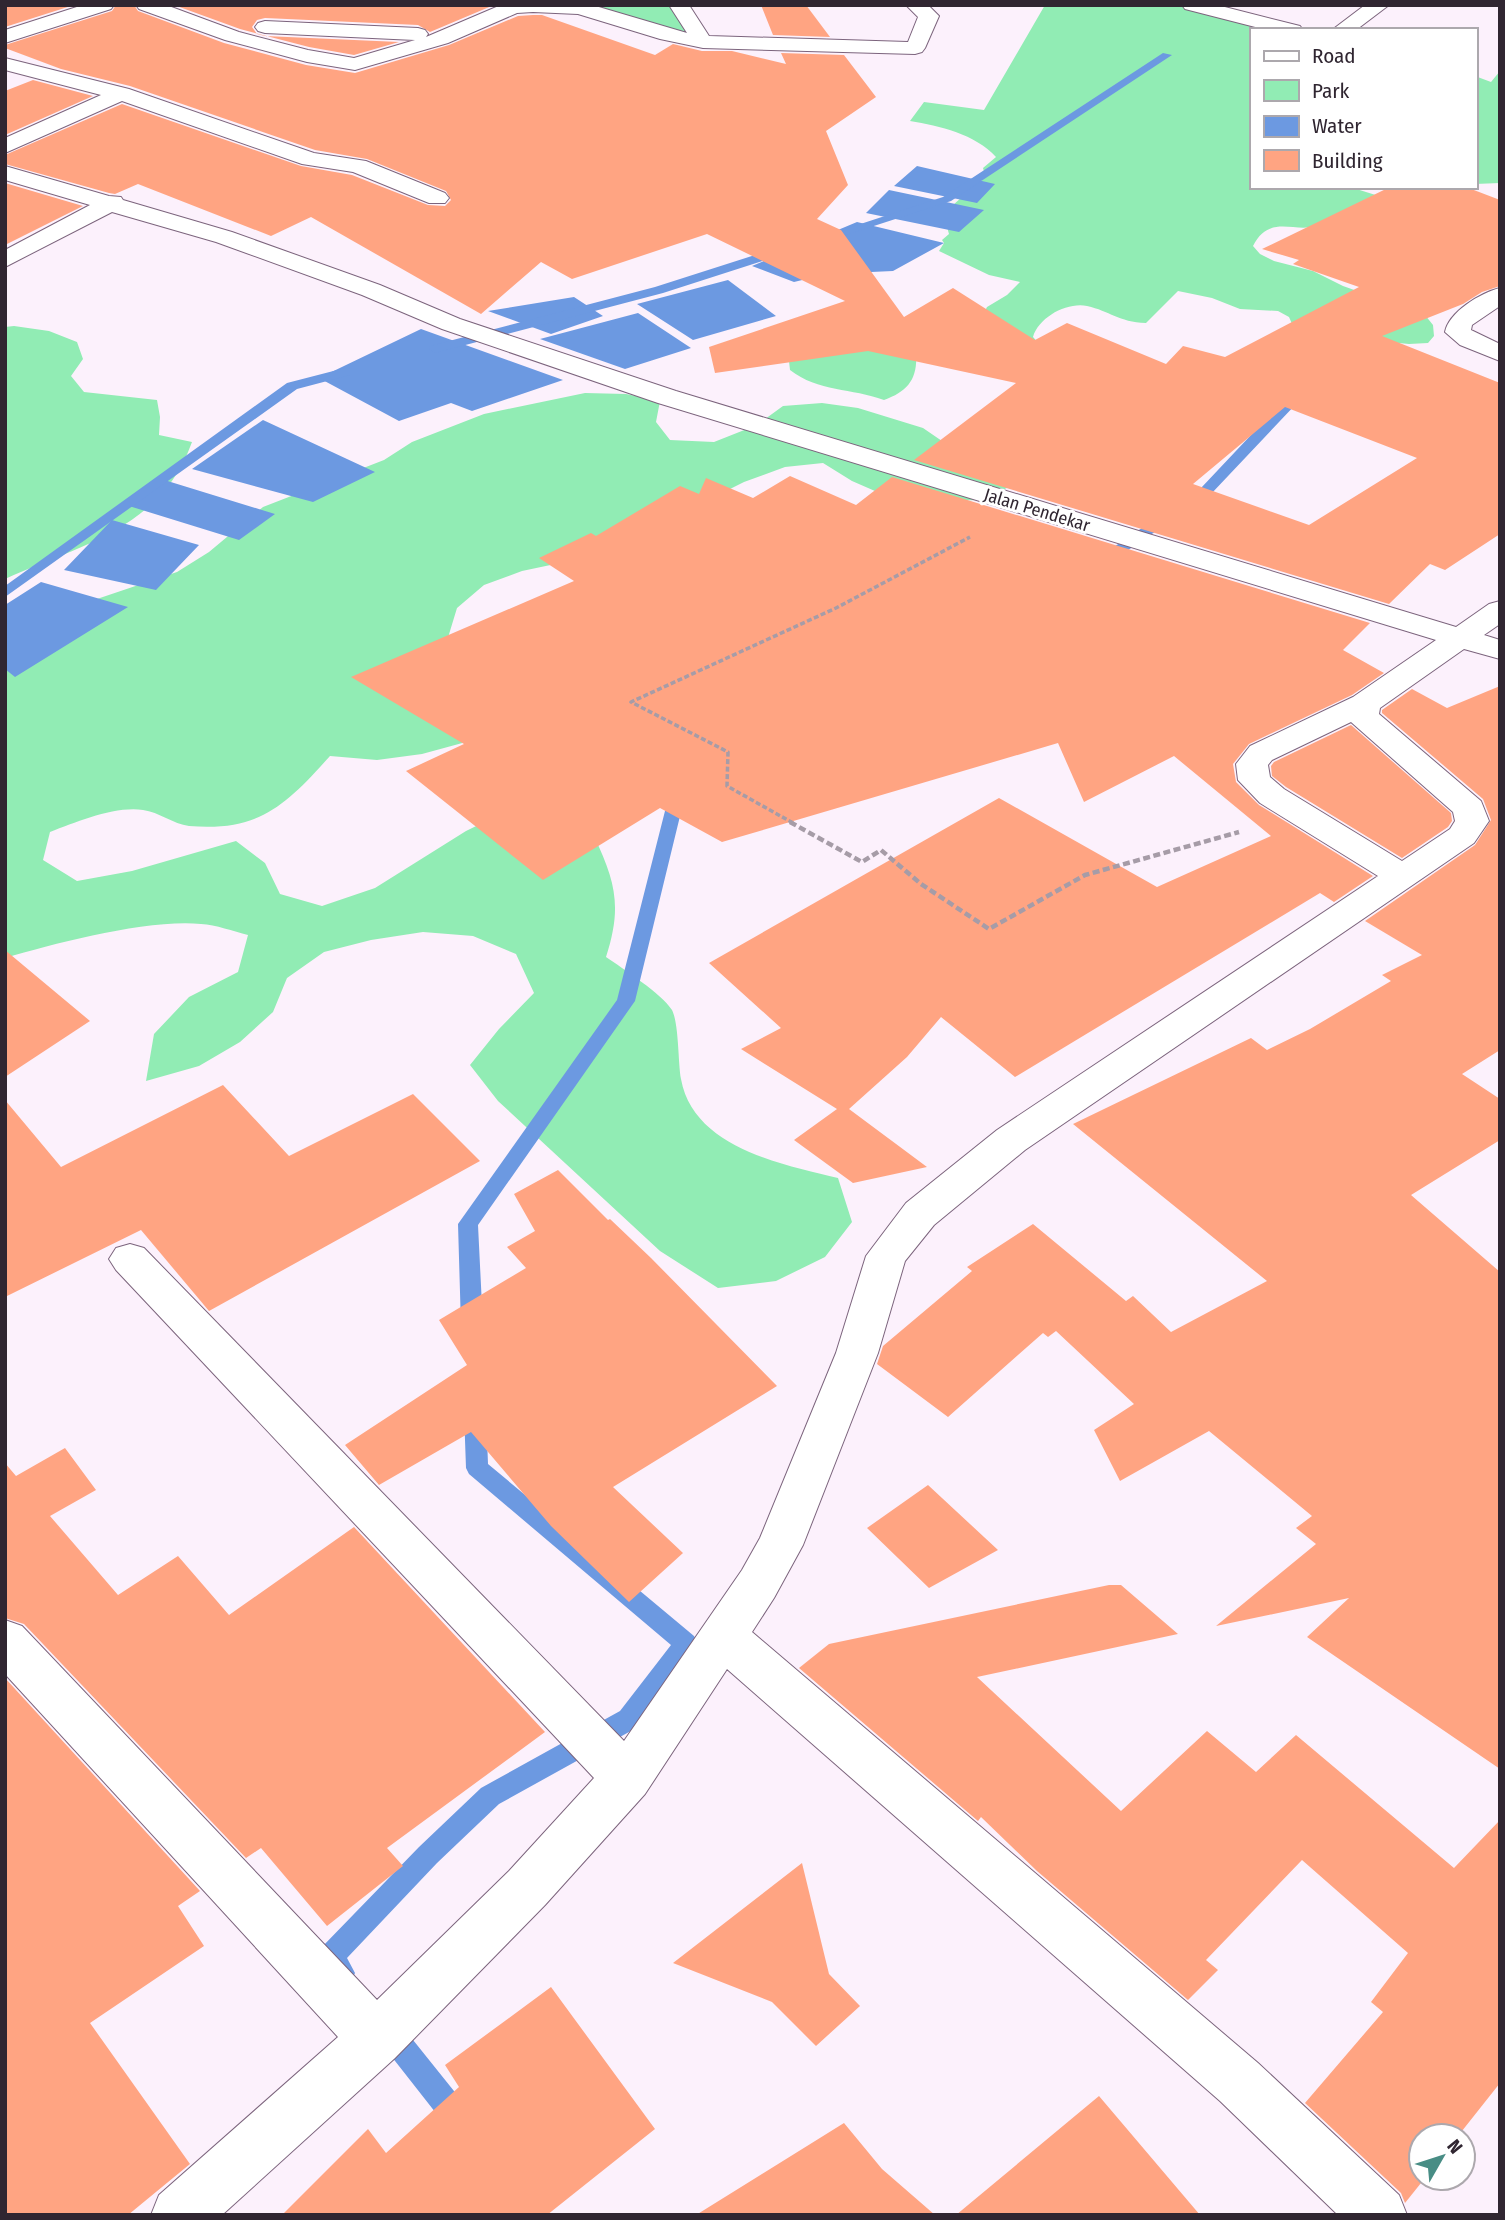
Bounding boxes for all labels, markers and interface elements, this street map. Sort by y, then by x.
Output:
legend [1250,28,1477,189]
text: Road [1312,43,1356,69]
text: Park [1312,78,1350,104]
text: Water [1312,113,1362,139]
text: Building [1312,148,1383,174]
street label: Jalan Pendekar [981,483,1093,537]
north arrow [1407,2122,1477,2192]
text: N [1442,2135,1467,2158]

